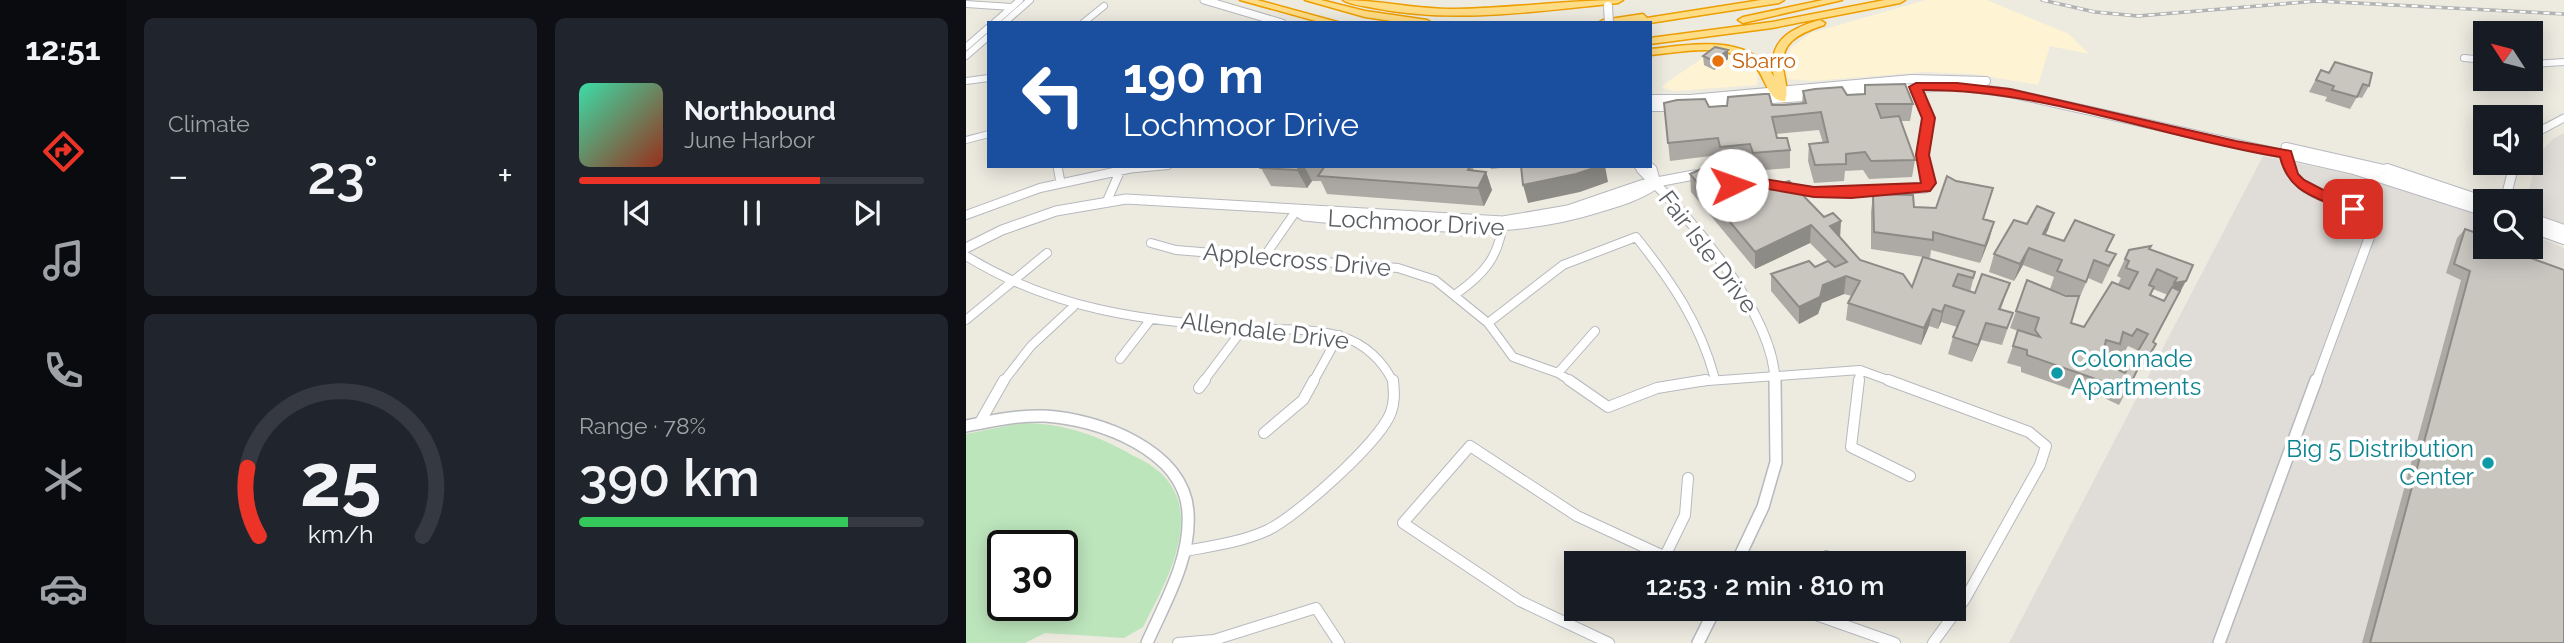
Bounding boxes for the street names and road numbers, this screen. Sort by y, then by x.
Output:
street label: Fair Isle Drive [1653,185,1764,319]
street label: Lochmoor Drive [1327,203,1505,242]
street label: Applecross Drive [1202,237,1392,282]
street label: Allendale Drive [1179,306,1351,355]

